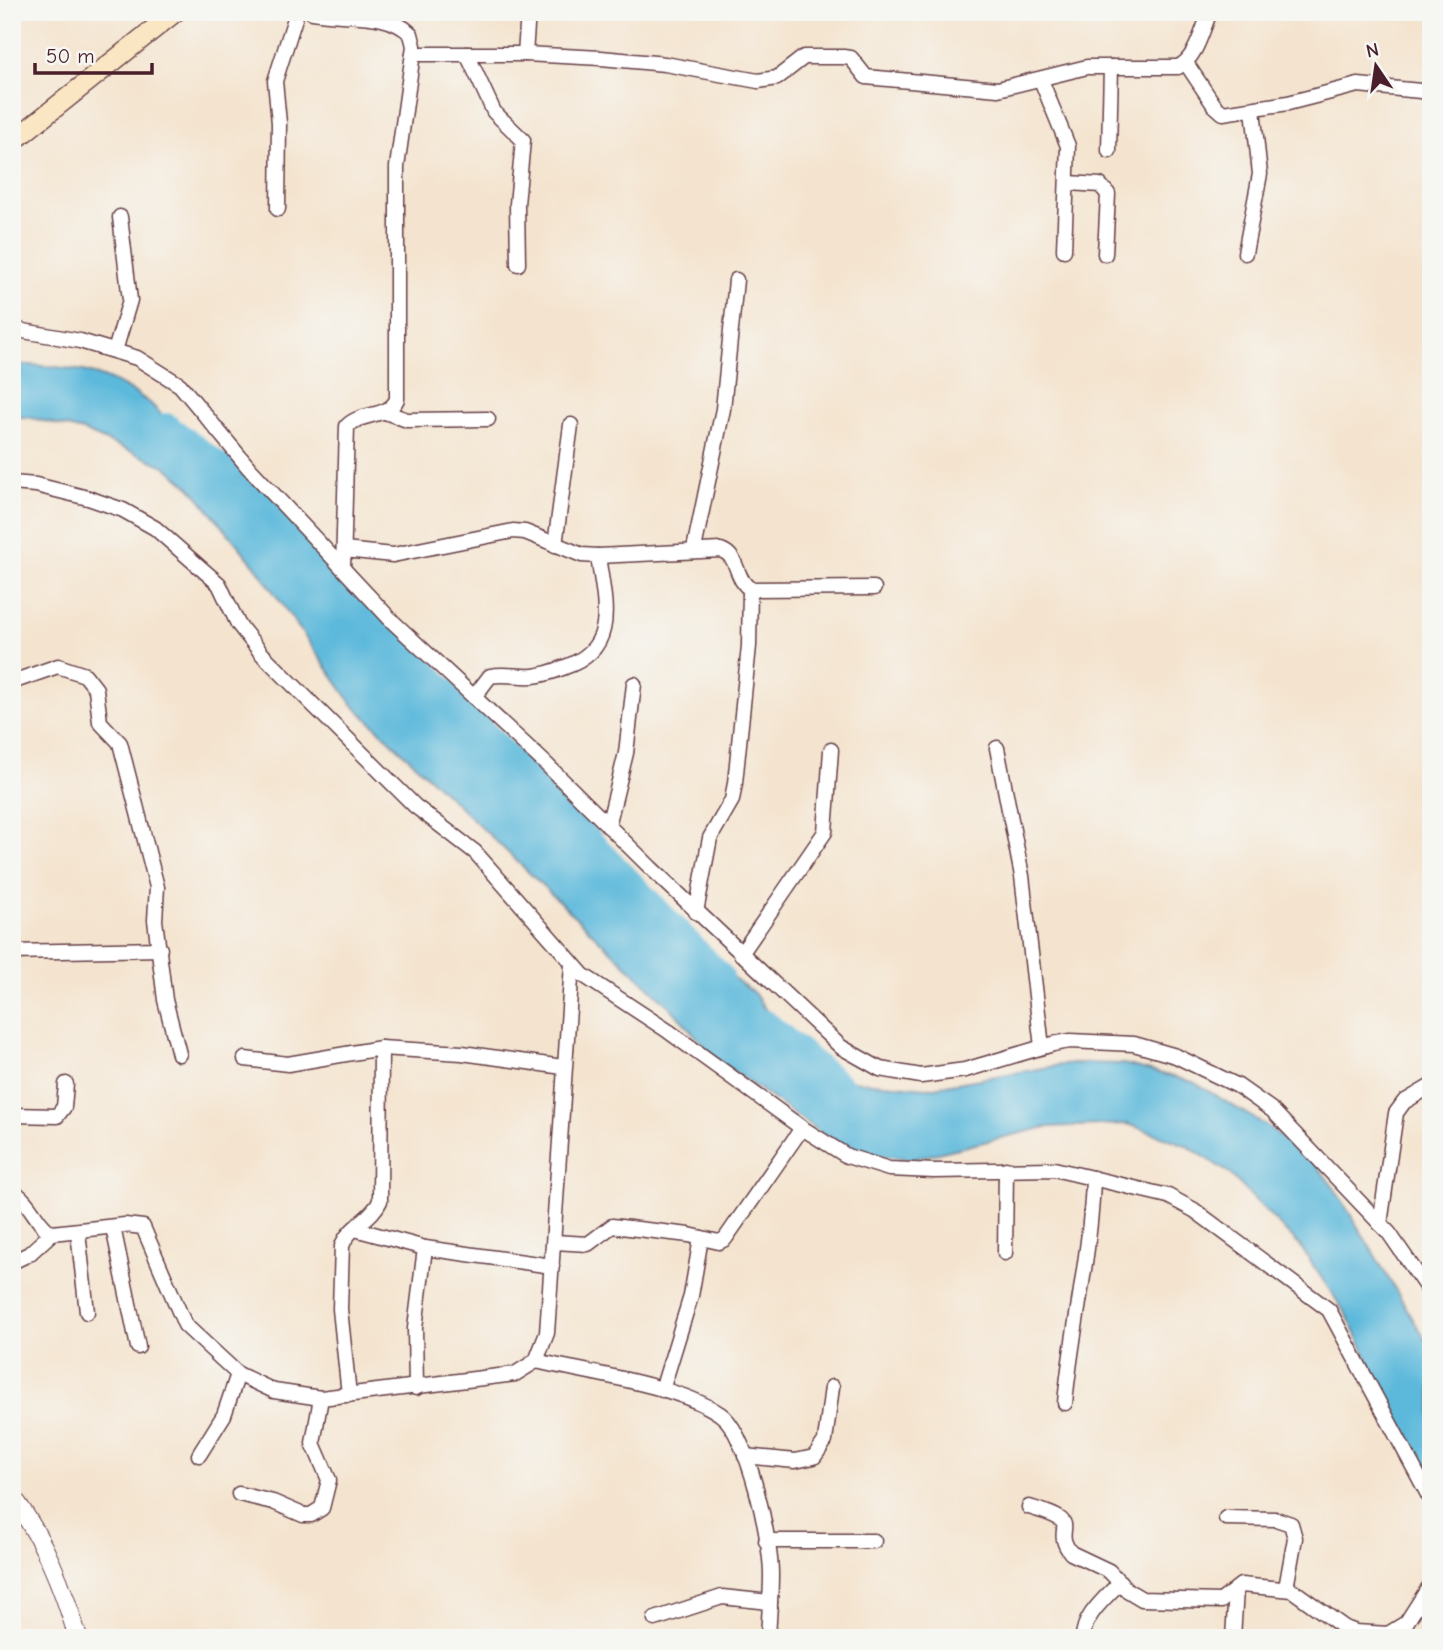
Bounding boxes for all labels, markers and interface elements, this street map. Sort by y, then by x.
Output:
scale bar [35,32,152,76]
north arrow [1342,32,1412,102]
text: N [1364,38,1381,63]
text: 50 m [46,44,95,68]

